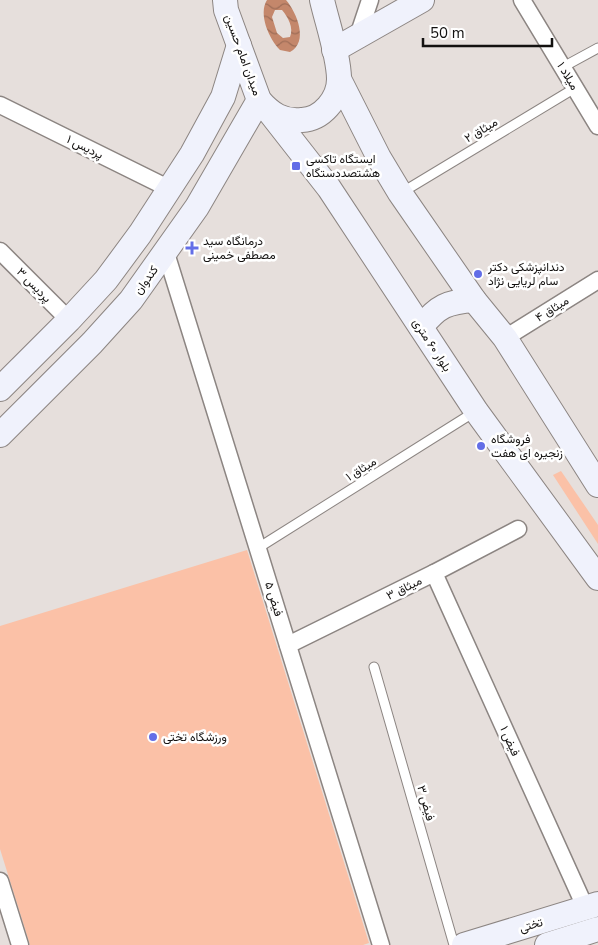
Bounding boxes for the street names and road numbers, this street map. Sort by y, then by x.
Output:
street label: میدان امام حسین [221,12,265,98]
street label: میلاد ۱ [553,59,583,93]
street label: میثاق ۲ [461,114,501,146]
street label: پردیس ۱ [64,131,106,163]
street label: کندوان [130,262,162,298]
street label: پردیس ۳ [13,264,55,306]
street label: میثاق ۴ [532,292,572,326]
street label: بلوار ۶۰ متری [409,315,455,375]
street label: میثاق ۱ [343,453,379,485]
street label: میثاق ۳ [384,573,424,603]
street label: فیض ۵ [261,580,287,618]
street label: فیض ۱ [496,723,524,759]
street label: فیض ۳ [413,783,439,823]
street label: تختی [517,914,545,936]

